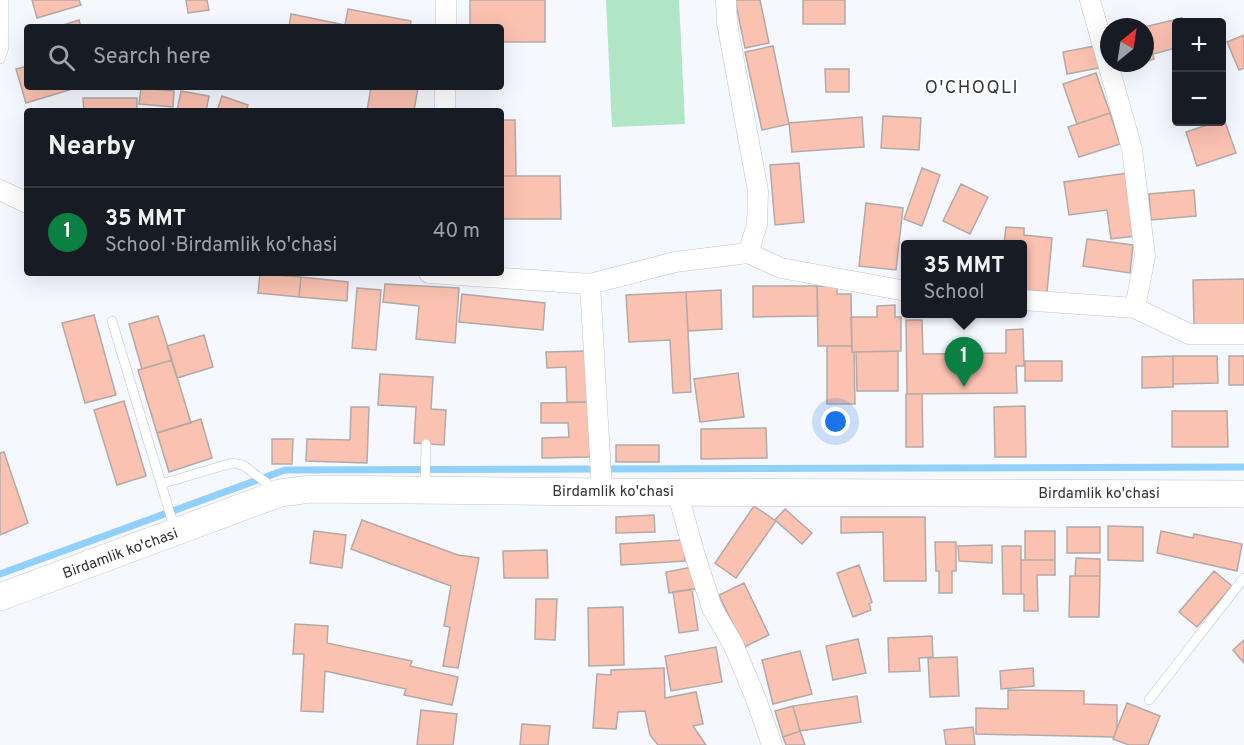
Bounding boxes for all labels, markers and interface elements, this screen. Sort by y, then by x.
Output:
north arrow [1100,18,1154,72]
map controls [1172,18,1226,126]
button: + [1172,18,1226,72]
search box [24,24,504,90]
icon: search [45,41,78,74]
text: Search here [93,44,211,71]
button: − [1172,72,1226,126]
district label: O'CHOQLI [925,77,1019,100]
text: Nearby [48,131,136,164]
text: 35 MMT [105,206,186,233]
text: 1 [64,219,72,245]
text: 40 m [433,219,480,245]
text: School · Birdamlik ko'chasi [105,233,337,259]
popup [901,240,1027,318]
text: 35 MMT [924,253,1004,280]
text: School [924,280,985,306]
pin: 1 [944,338,984,387]
your location [821,407,850,436]
street label: Birdamlik ko'chasi [552,483,674,502]
street label: Birdamlik ko'chasi [1038,485,1160,504]
street label: Birdamlik ko'chasi [60,525,181,584]

